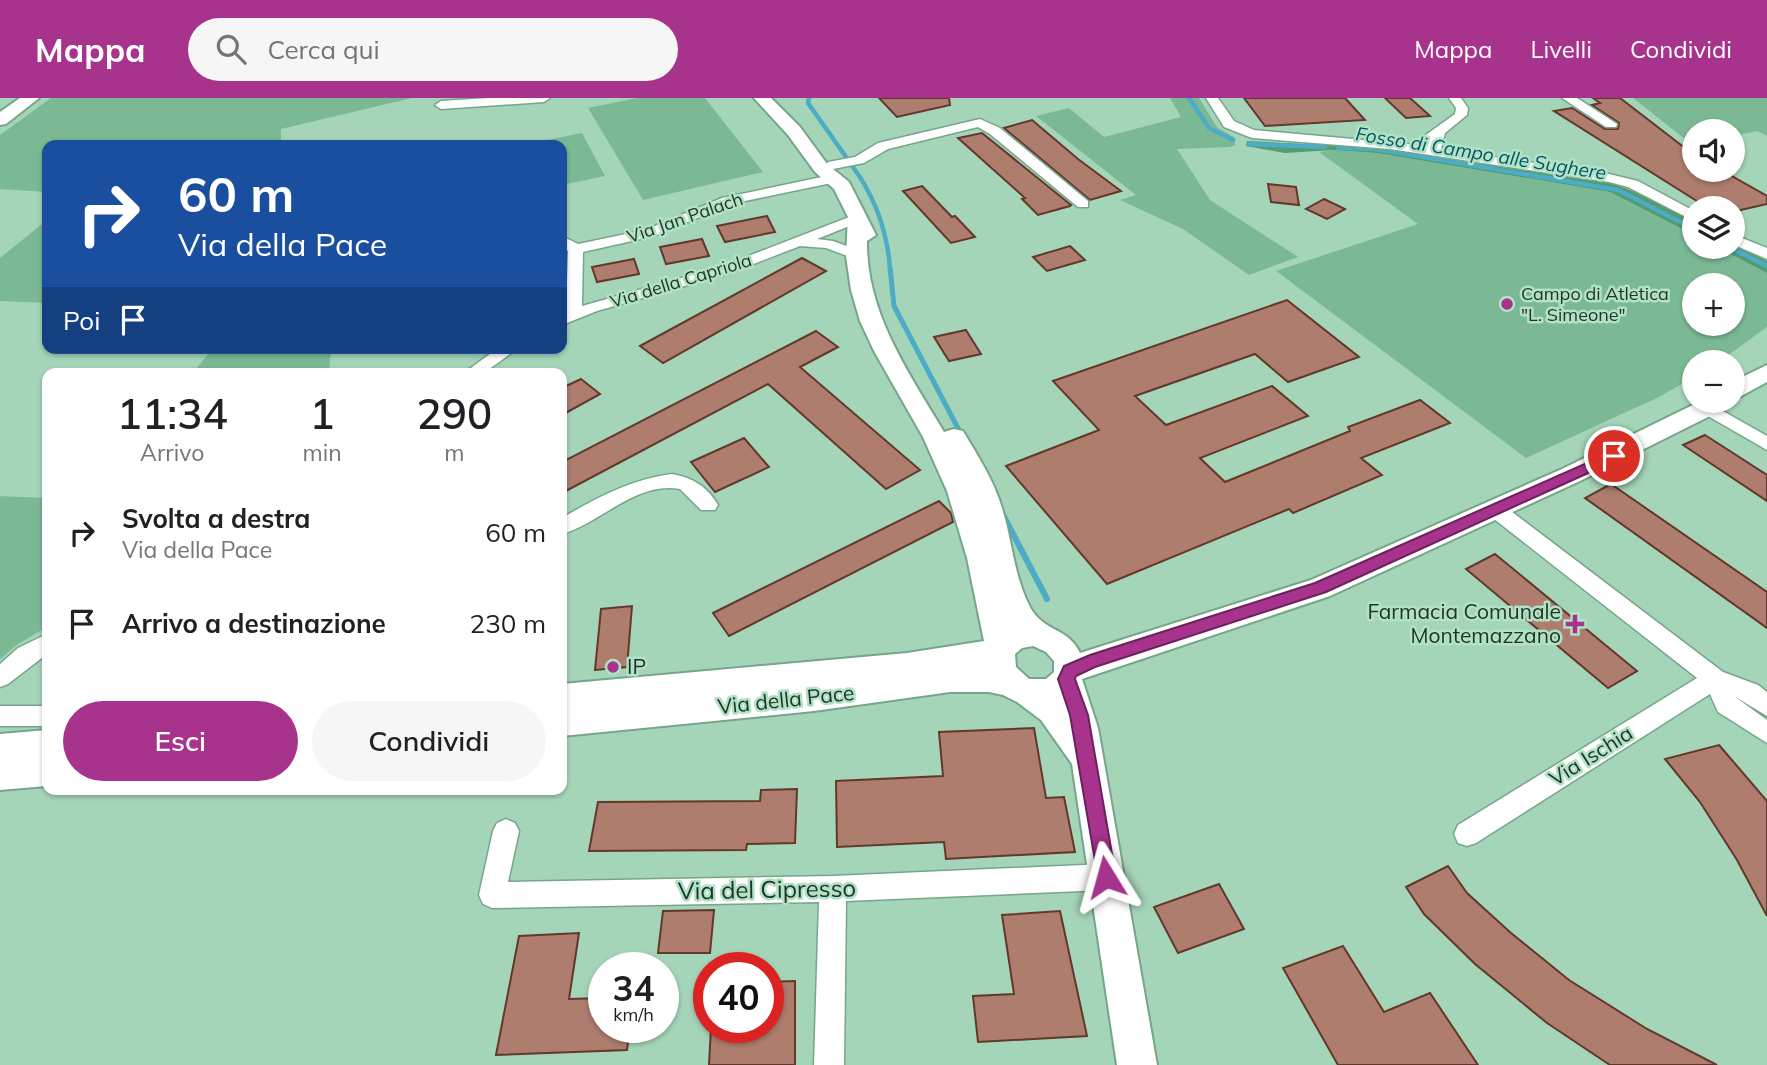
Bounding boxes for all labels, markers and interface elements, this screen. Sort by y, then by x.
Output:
search box [188,18,678,81]
text: Mappa [35,29,146,70]
icon: search [212,30,250,68]
text: Cerca qui [268,33,380,66]
text: Mappa [1414,34,1492,64]
text: Livelli [1530,34,1592,64]
text: Condividi [1630,34,1732,64]
map controls [1682,119,1745,413]
button: sound [1682,119,1745,182]
water label: Fosso di Campo alle Sughere [1354,121,1608,185]
text: 60 m [178,163,294,224]
icon: right [63,168,154,259]
street label: Via Jan Palach [624,187,746,248]
button: layers [1682,196,1745,259]
text: Via della Pace [178,224,387,264]
street label: Via della Capriola [607,248,754,313]
button: + [1682,273,1745,336]
place label: Campo di Atletica "L. Simeone" [1521,282,1669,326]
marker: Campo di Atletica "L. Simeone" [1499,296,1515,312]
icon: arrive [114,301,152,339]
text: Poi [63,304,100,337]
button: − [1682,350,1745,413]
text: 11:34 [117,387,228,440]
text: 1 [309,387,335,440]
text: 290 [417,387,492,440]
pin [1584,426,1644,486]
icon: arrive [1595,437,1633,475]
text: Arrivo [140,438,204,467]
text: min [302,438,342,467]
text: m [444,438,464,467]
text: Svolta a destra [122,502,310,535]
icon: right [63,514,101,552]
text: 60 m [485,516,546,549]
text: Via della Pace [122,535,272,564]
place label: Farmacia Comunale Montemazzano [1367,598,1561,648]
icon: arrive [63,605,101,643]
text: Arrivo a destinazione [122,607,386,640]
text: 230 m [470,607,546,640]
marker: Farmacia Comunale Montemazzano [1567,616,1583,632]
place label: IP [627,653,646,679]
marker: IP [605,659,621,675]
street label: Via della Pace [716,679,855,719]
button: Esci [63,701,298,781]
button: Condividi [312,701,546,781]
street label: Via Ischia [1544,719,1637,791]
position arrow [1069,840,1143,914]
street label: Via del Cipresso [678,872,856,906]
speed limit sign: 40 [693,952,784,1043]
text: 34 [612,966,655,1010]
text: km/h [613,1003,654,1026]

